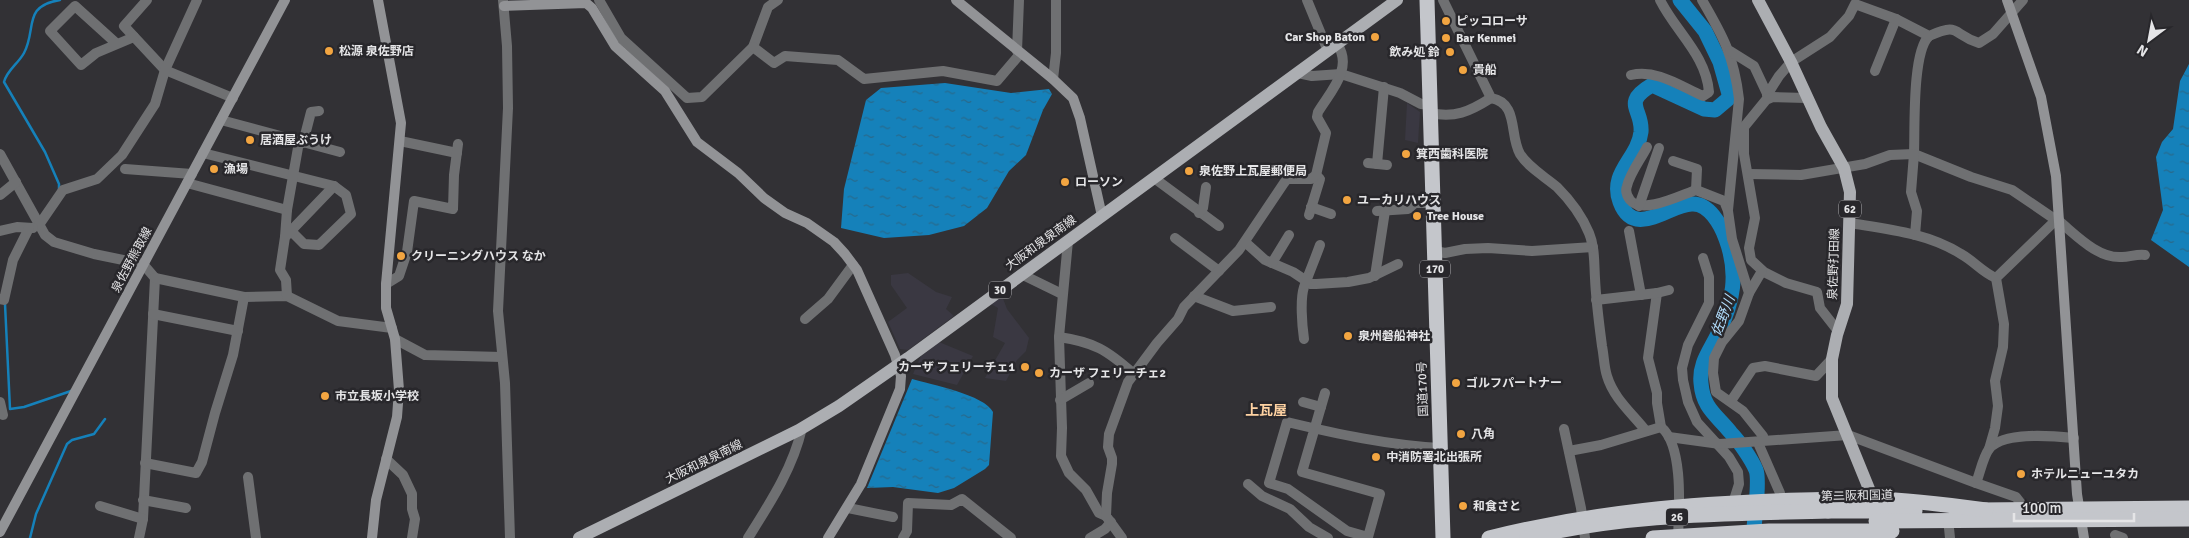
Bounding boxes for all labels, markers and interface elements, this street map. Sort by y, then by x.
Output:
place label: ピッコローサ [1456,14,1528,29]
marker: ピッコローサ [1440,15,1452,27]
north arrow [2124,15,2174,65]
place label: Car Shop Baton [1285,30,1365,45]
marker: Car Shop Baton [1369,31,1381,43]
place label: Bar Kenmei [1456,31,1516,46]
marker: Bar Kenmei [1440,32,1452,44]
text: N [2134,41,2151,60]
place label: 松源 泉佐野店 [339,44,414,59]
marker: 松源 泉佐野店 [323,45,335,57]
place label: 飲み処 鈴 [1389,45,1440,60]
marker: 飲み処 鈴 [1444,46,1456,58]
place label: 貴船 [1473,63,1497,78]
marker: 貴船 [1457,64,1469,76]
place label: 居酒屋ぶうけ [260,133,332,148]
marker: 居酒屋ぶうけ [244,134,256,146]
place label: 箕西歯科医院 [1416,147,1488,162]
marker: 箕西歯科医院 [1400,148,1412,160]
place label: 漁場 [224,162,248,177]
marker: 漁場 [208,163,220,175]
place label: 泉佐野上瓦屋郵便局 [1199,164,1307,179]
marker: 泉佐野上瓦屋郵便局 [1183,165,1195,177]
place label: ローソン [1075,175,1123,190]
marker: ローソン [1059,176,1071,188]
place label: ユーカリハウス [1357,193,1441,208]
marker: ユーカリハウス [1341,194,1353,206]
road number: 62 [1839,200,1861,218]
place label: Tree House [1427,209,1484,224]
marker: Tree House [1411,210,1423,222]
street label: 大阪和泉泉南線 [1003,212,1079,274]
street label: 泉佐野熊取線 [108,225,156,295]
street label: 泉佐野打田線 [1825,228,1843,300]
place label: クリーニングハウス なか [411,249,546,264]
marker: クリーニングハウス なか [395,250,407,262]
road number: 170 [1420,260,1450,278]
road number: 30 [989,282,1011,298]
water label: 佐野川 [1708,291,1739,339]
place label: 泉州磐船神社 [1358,329,1430,344]
marker: 泉州磐船神社 [1342,330,1354,342]
place label: カーザ フェリーチェ1 [898,360,1016,375]
marker: カーザ フェリーチェ1 [1019,361,1031,373]
street label: 国道170号 [1415,361,1431,417]
place label: カーザ フェリーチェ2 [1049,366,1166,381]
marker: カーザ フェリーチェ2 [1033,367,1045,379]
place label: ゴルフパートナー [1466,376,1562,391]
marker: ゴルフパートナー [1450,377,1462,389]
place label: 市立長坂小学校 [335,389,419,404]
marker: 市立長坂小学校 [319,390,331,402]
district label: 上瓦屋 [1245,402,1287,419]
place label: 八角 [1471,427,1495,442]
marker: 八角 [1455,428,1467,440]
street label: 大阪和泉泉南線 [663,437,745,487]
place label: 中消防署北出張所 [1386,450,1482,465]
marker: 中消防署北出張所 [1370,451,1382,463]
place label: ホテルニューユタカ [2031,467,2139,482]
marker: ホテルニューユタカ [2015,468,2027,480]
street label: 第二阪和国道 [1821,488,1893,504]
scale bar [2014,490,2134,522]
place label: 和食さと [1473,499,1521,514]
text: 100 m [2022,499,2062,517]
marker: 和食さと [1457,500,1469,512]
road number: 26 [1666,508,1688,526]

